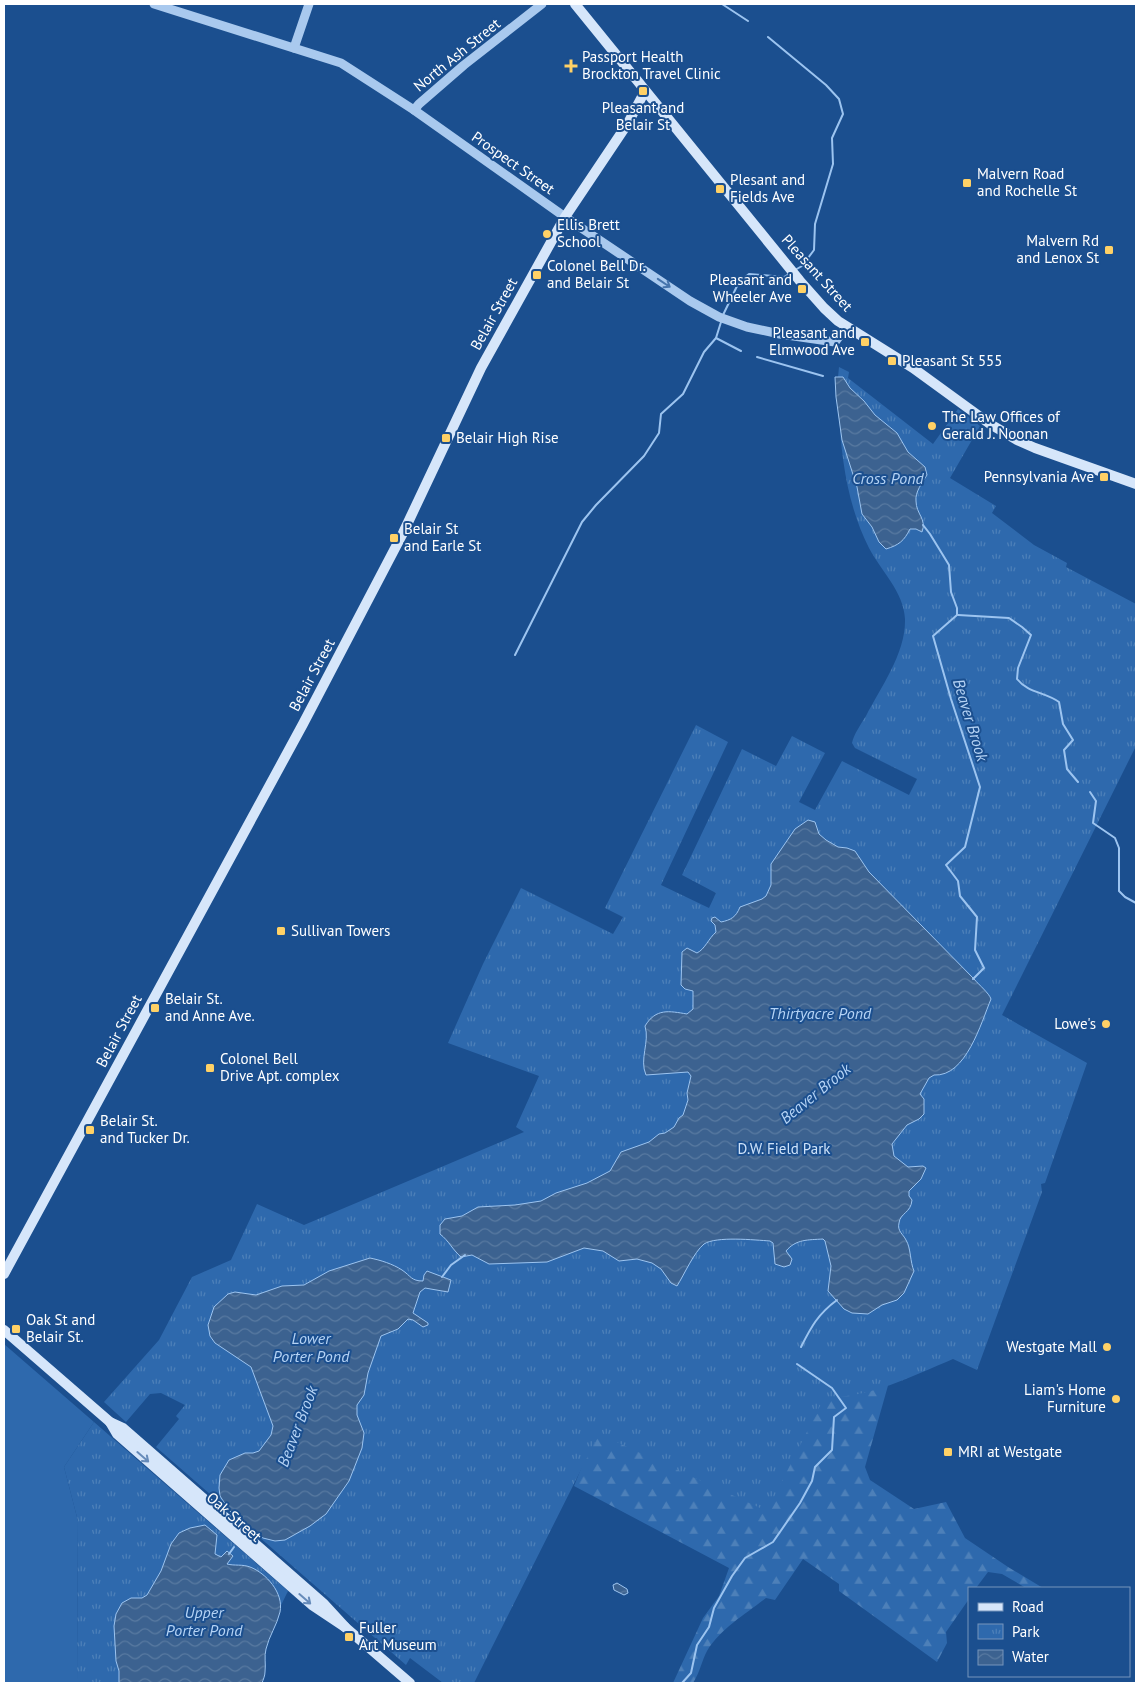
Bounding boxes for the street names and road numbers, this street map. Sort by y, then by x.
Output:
street label: North Ash Street [409,14,504,95]
street label: Prospect Street [468,127,558,198]
street label: Pleasant Street [778,230,857,315]
street label: Belair Street [466,274,521,353]
street label: Belair Street [284,635,339,714]
street label: Belair Street [91,991,146,1070]
street label: Oak Street [203,1488,266,1546]

